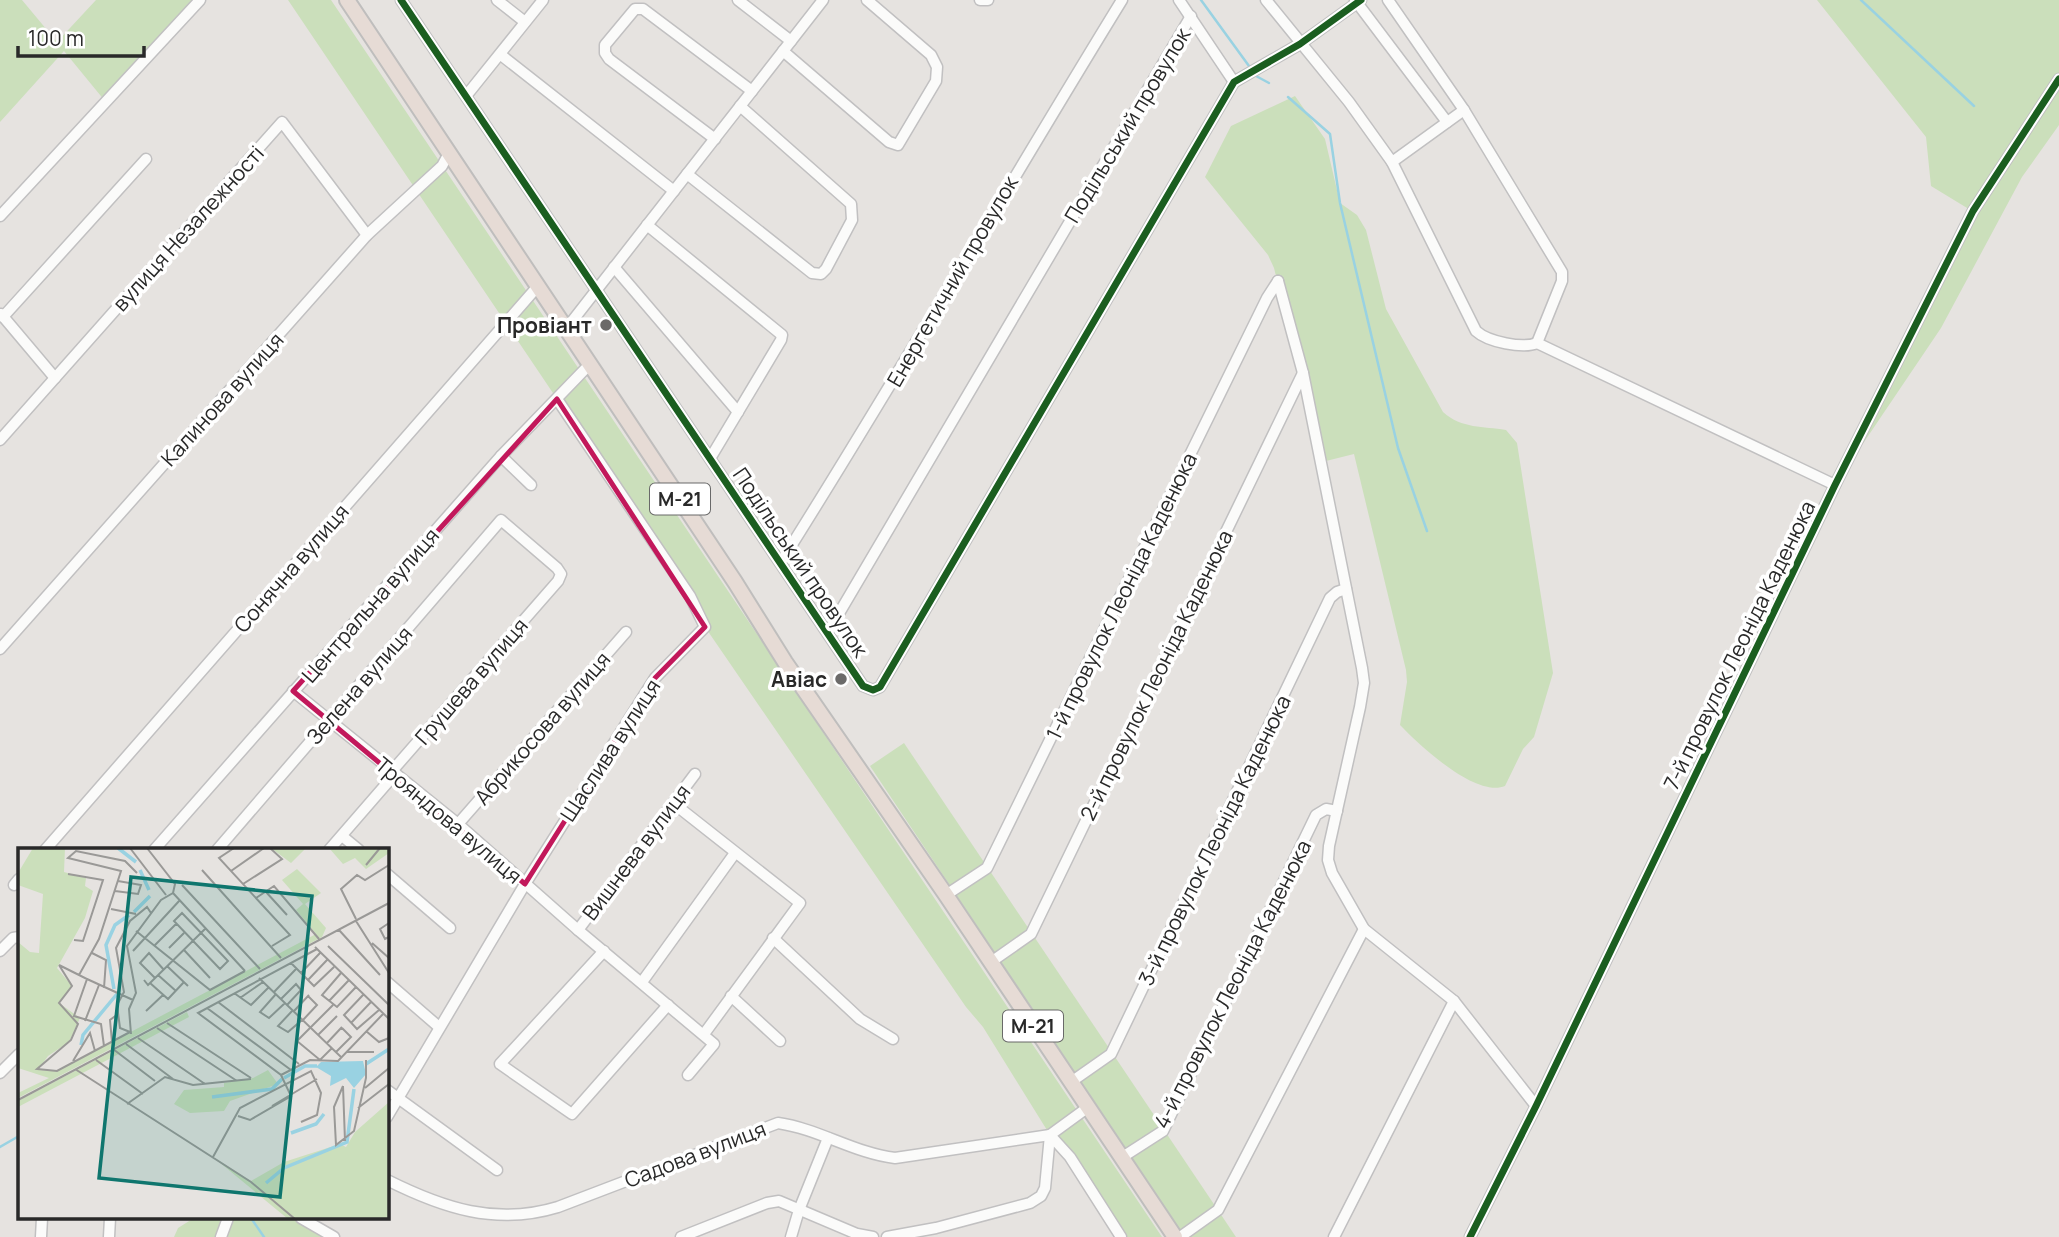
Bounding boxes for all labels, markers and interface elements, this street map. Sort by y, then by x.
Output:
scale bar [18,14,144,58]
street label: Подільський провулок [1058,22,1197,228]
text: 100 m [28,24,84,52]
street label: вулиця Незалежності [106,139,270,317]
street label: Енергетичний провулок [880,170,1024,392]
place label: Провіант [497,311,592,339]
marker: Провіант [598,317,614,333]
street label: Калинова вулиця [155,326,289,472]
street label: 1-й провулок Леоніда Каденюка [1039,448,1203,744]
street label: Подільський провулок [727,462,875,663]
road number: М-21 [650,484,710,514]
street label: 7-й провулок Леоніда Каденюка [1657,496,1821,794]
street label: Сонячна вулиця [227,498,355,638]
street label: Центральна вулиця [295,522,445,688]
street label: 2-й провулок Леоніда Каденюка [1073,525,1239,825]
street label: Грушева вулиця [408,612,534,750]
street label: Зелена вулиця [300,620,418,750]
street label: Абрикосова вулиця [468,646,616,810]
place label: Авіас [771,665,827,693]
marker: Авіас [833,671,849,687]
street label: Щаслива вулиця [554,674,666,826]
street label: 3-й провулок Леоніда Каденюка [1131,690,1297,990]
street label: Трояндова вулиця [370,750,528,890]
street label: Вишнева вулиця [576,778,696,926]
street label: 4-й провулок Леоніда Каденюка [1147,835,1317,1133]
inset map [18,848,388,1220]
road number: М-21 [1003,1010,1063,1042]
street label: Садова вулиця [620,1114,770,1194]

